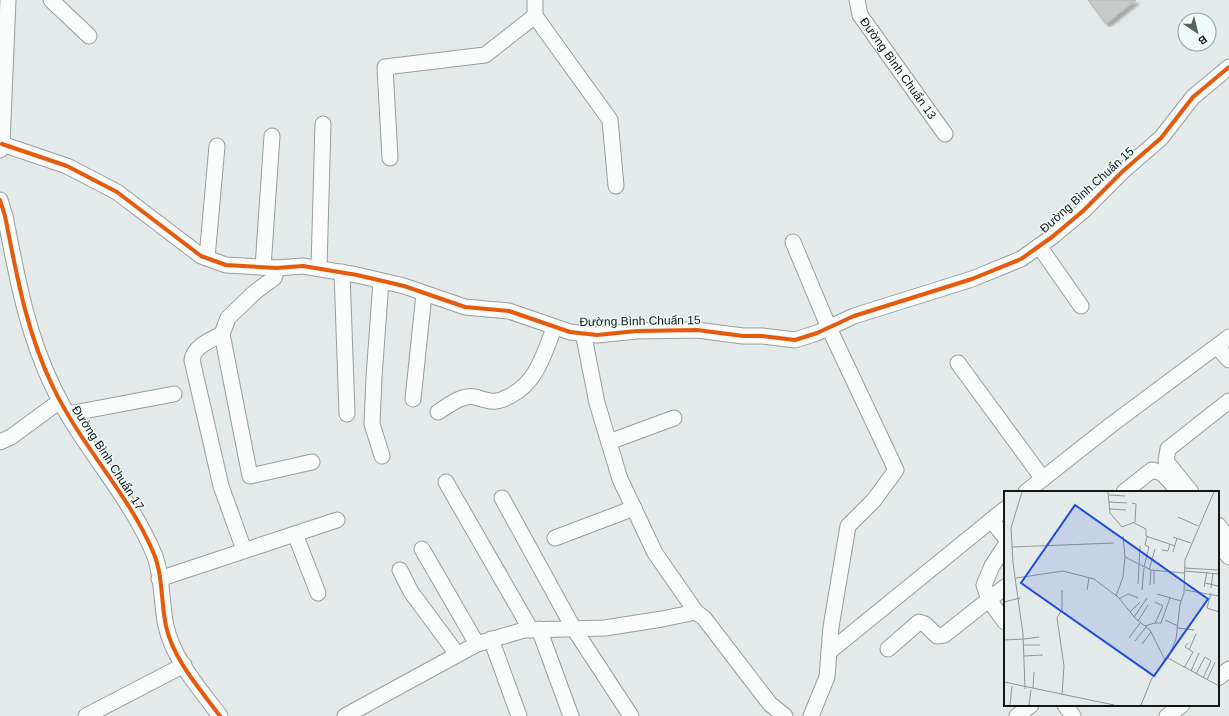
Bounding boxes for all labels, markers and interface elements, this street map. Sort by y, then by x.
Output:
north arrow [1177,12,1217,52]
street label: Đường Bình Chuẩn 13 [857,15,939,122]
text: B [1196,33,1209,47]
street label: Đường Bình Chuẩn 15 [1037,144,1137,236]
street label: Đường Bình Chuẩn 15 [579,313,701,329]
street label: Đường Bình Chuẩn 17 [69,403,147,513]
inset map [1004,491,1219,706]

